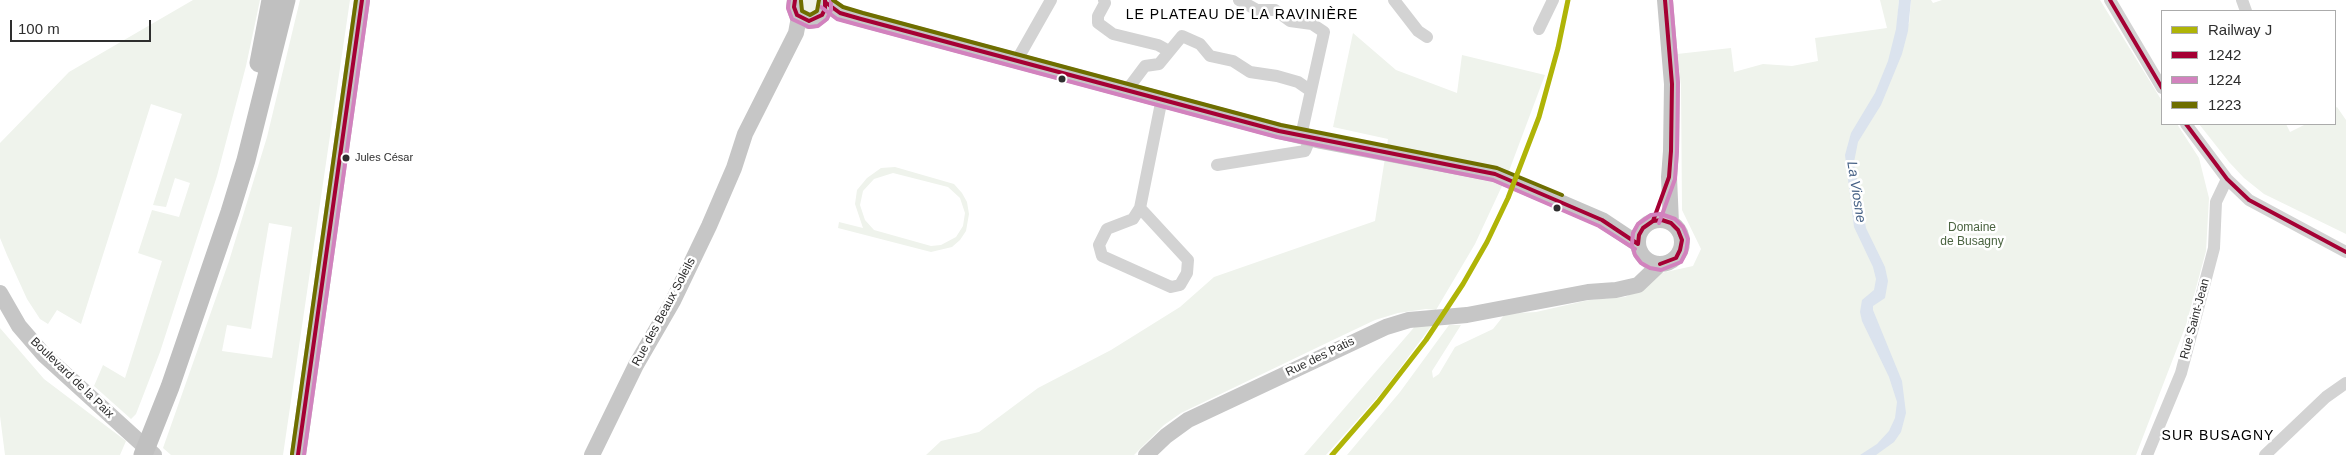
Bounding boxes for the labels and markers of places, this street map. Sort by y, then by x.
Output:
unlabelled marker [1057,74,1067,84]
place label: Jules César [355,151,413,165]
marker: Jules César [341,153,351,163]
unlabelled marker [1552,203,1562,213]

